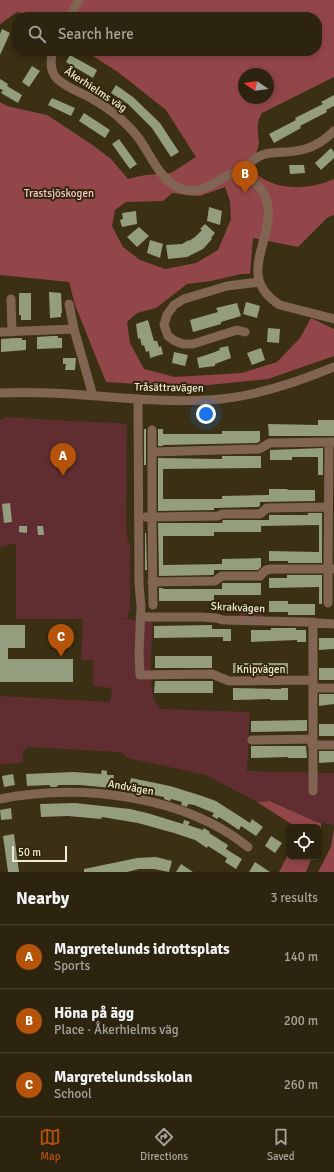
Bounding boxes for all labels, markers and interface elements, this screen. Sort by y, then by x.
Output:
search box [12,12,322,56]
icon: search [26,23,48,45]
text: Search here [58,25,134,43]
street label: Åkerhielms väg [62,64,130,114]
north arrow [238,68,274,104]
pin: B [232,161,258,194]
park label: Trastsjöskogen [24,187,94,200]
street label: Tråsättravägen [134,380,204,395]
your location [196,404,216,424]
pin: A [50,443,76,476]
street label: Skrakvägen [210,600,266,615]
pin: C [48,624,74,657]
street label: Knipvägen [236,663,286,676]
street label: Andvägen [107,777,155,798]
map controls [286,824,322,860]
button: locate [286,824,322,860]
scale bar [12,844,67,863]
text: 50 m [18,846,41,859]
text: Nearby [16,888,69,909]
text: 3 results [270,890,318,906]
text: Margretelunds idrottsplats [54,940,230,958]
text: A [25,949,33,965]
text: 140 m [284,949,318,965]
text: Sports [54,958,90,974]
text: Höna på ägg [54,1004,134,1022]
text: B [25,1013,33,1029]
text: 200 m [284,1013,318,1029]
text: Place · Åkerhielms väg [54,1022,179,1038]
text: Margretelundsskolan [54,1068,193,1086]
text: C [25,1077,33,1093]
text: 260 m [284,1077,318,1093]
text: School [54,1086,92,1102]
tab: Map [39,1126,61,1163]
tab: Directions [140,1126,188,1163]
tab: Saved [267,1126,295,1163]

